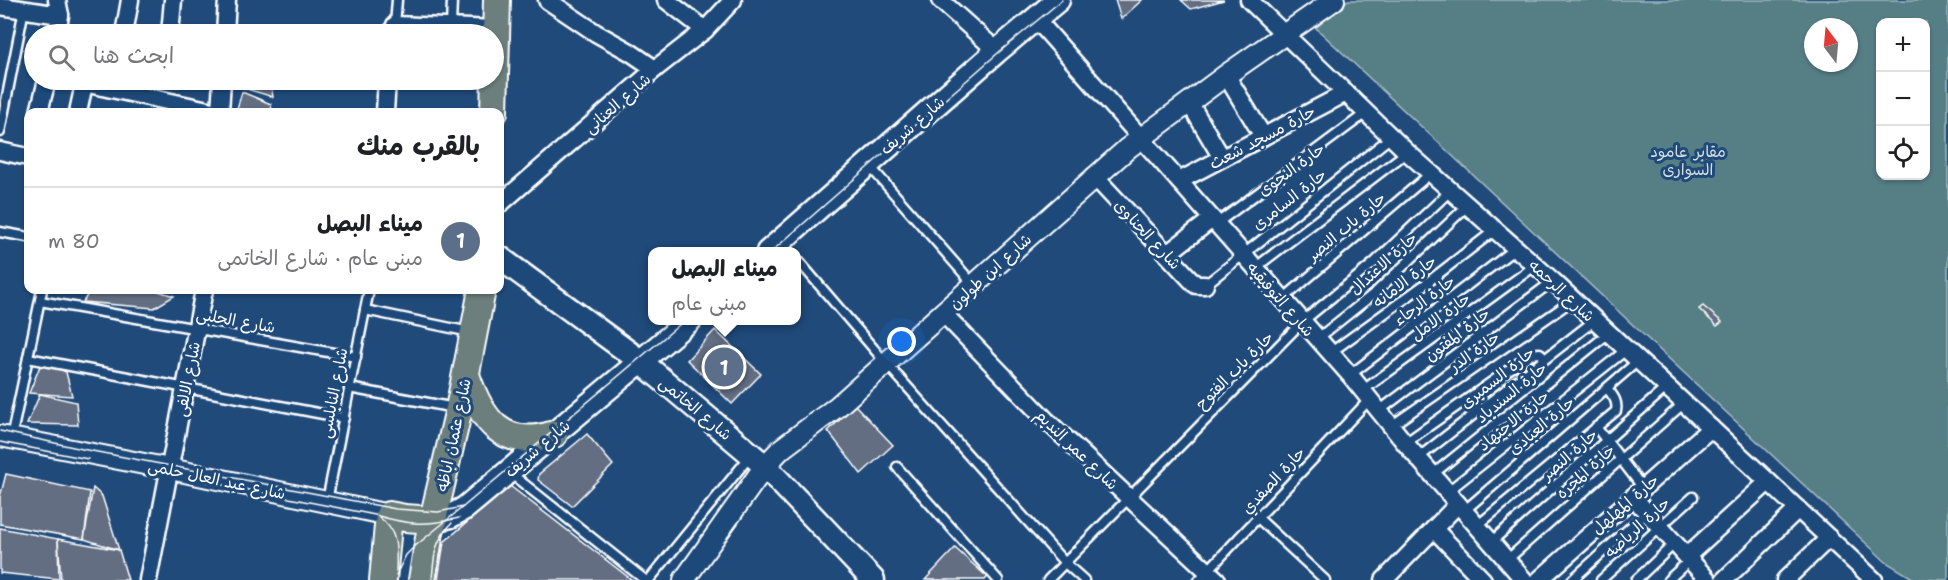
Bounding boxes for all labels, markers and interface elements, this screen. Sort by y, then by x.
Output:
north arrow [1804,18,1858,72]
map controls [1876,18,1930,180]
button: + [1876,18,1930,72]
search box [24,24,504,90]
icon: search [45,41,78,74]
text: ابحث هنا [93,41,174,70]
street label: شارع العنانى [580,69,656,139]
button: − [1876,72,1930,126]
street label: شارع شريف [875,91,950,160]
street label: حارة مسجد شعث [1205,101,1319,174]
button: locate [1876,126,1930,180]
text: بالقرب منك [357,128,480,163]
street label: حارة النجوى [1253,138,1329,201]
park label: مقابر عامود السوارى [1650,141,1726,180]
street label: حارة السامرى [1248,164,1331,235]
street label: حارة باب النصر [1301,187,1390,267]
street label: شارع الحناوى [1109,195,1186,275]
text: ميناء البصل [317,209,423,238]
street label: حارة الاعتدال [1345,227,1422,300]
text: 80 m [48,228,100,254]
text: 1 [456,228,465,254]
street label: شارع ابن طولون [945,229,1037,315]
text: مبنى عام · شارع الخاتمى [218,245,423,271]
popup [648,247,801,325]
street label: حارة الامانه [1368,250,1441,313]
text: ميناء البصل [672,254,777,283]
street label: شارع الرحمه [1523,254,1599,327]
street label: شارع التوفيقيه [1242,258,1319,342]
street label: حارة الرجاء [1389,270,1459,330]
street label: حارة الامل [1406,288,1475,345]
text: مبنى عام [672,290,747,316]
street label: شارع الحلبى [195,303,277,339]
street label: حارة المفتون [1420,303,1494,366]
street label: حارة الدر [1443,326,1504,378]
your location [887,327,916,356]
street label: حارة باب الفتوح [1191,327,1278,414]
street label: شارع الالفى [170,340,206,419]
street label: حارة السميرى [1456,342,1539,413]
pin: 1 [704,344,744,389]
street label: شارع النابلسى [314,346,354,440]
street label: حارة السندباد [1471,357,1551,428]
street label: شارع الخاتمى [654,372,736,446]
street label: شارع عثمان اباظه [431,377,477,494]
street label: حارة الاجتهاد [1473,385,1553,456]
street label: حارة العبادى [1504,391,1579,459]
street label: شارع عمر النديم [1029,404,1123,496]
street label: شارع شريف [500,415,575,483]
street label: حارة النصر [1535,424,1602,486]
street label: حارة المجره [1551,439,1619,504]
street label: حارة الصفدي [1237,442,1311,519]
street label: شارع عبد العال حلمى [146,455,287,505]
street label: حارة المهلهل [1587,469,1663,539]
street label: حارة الرياضه [1600,492,1675,562]

